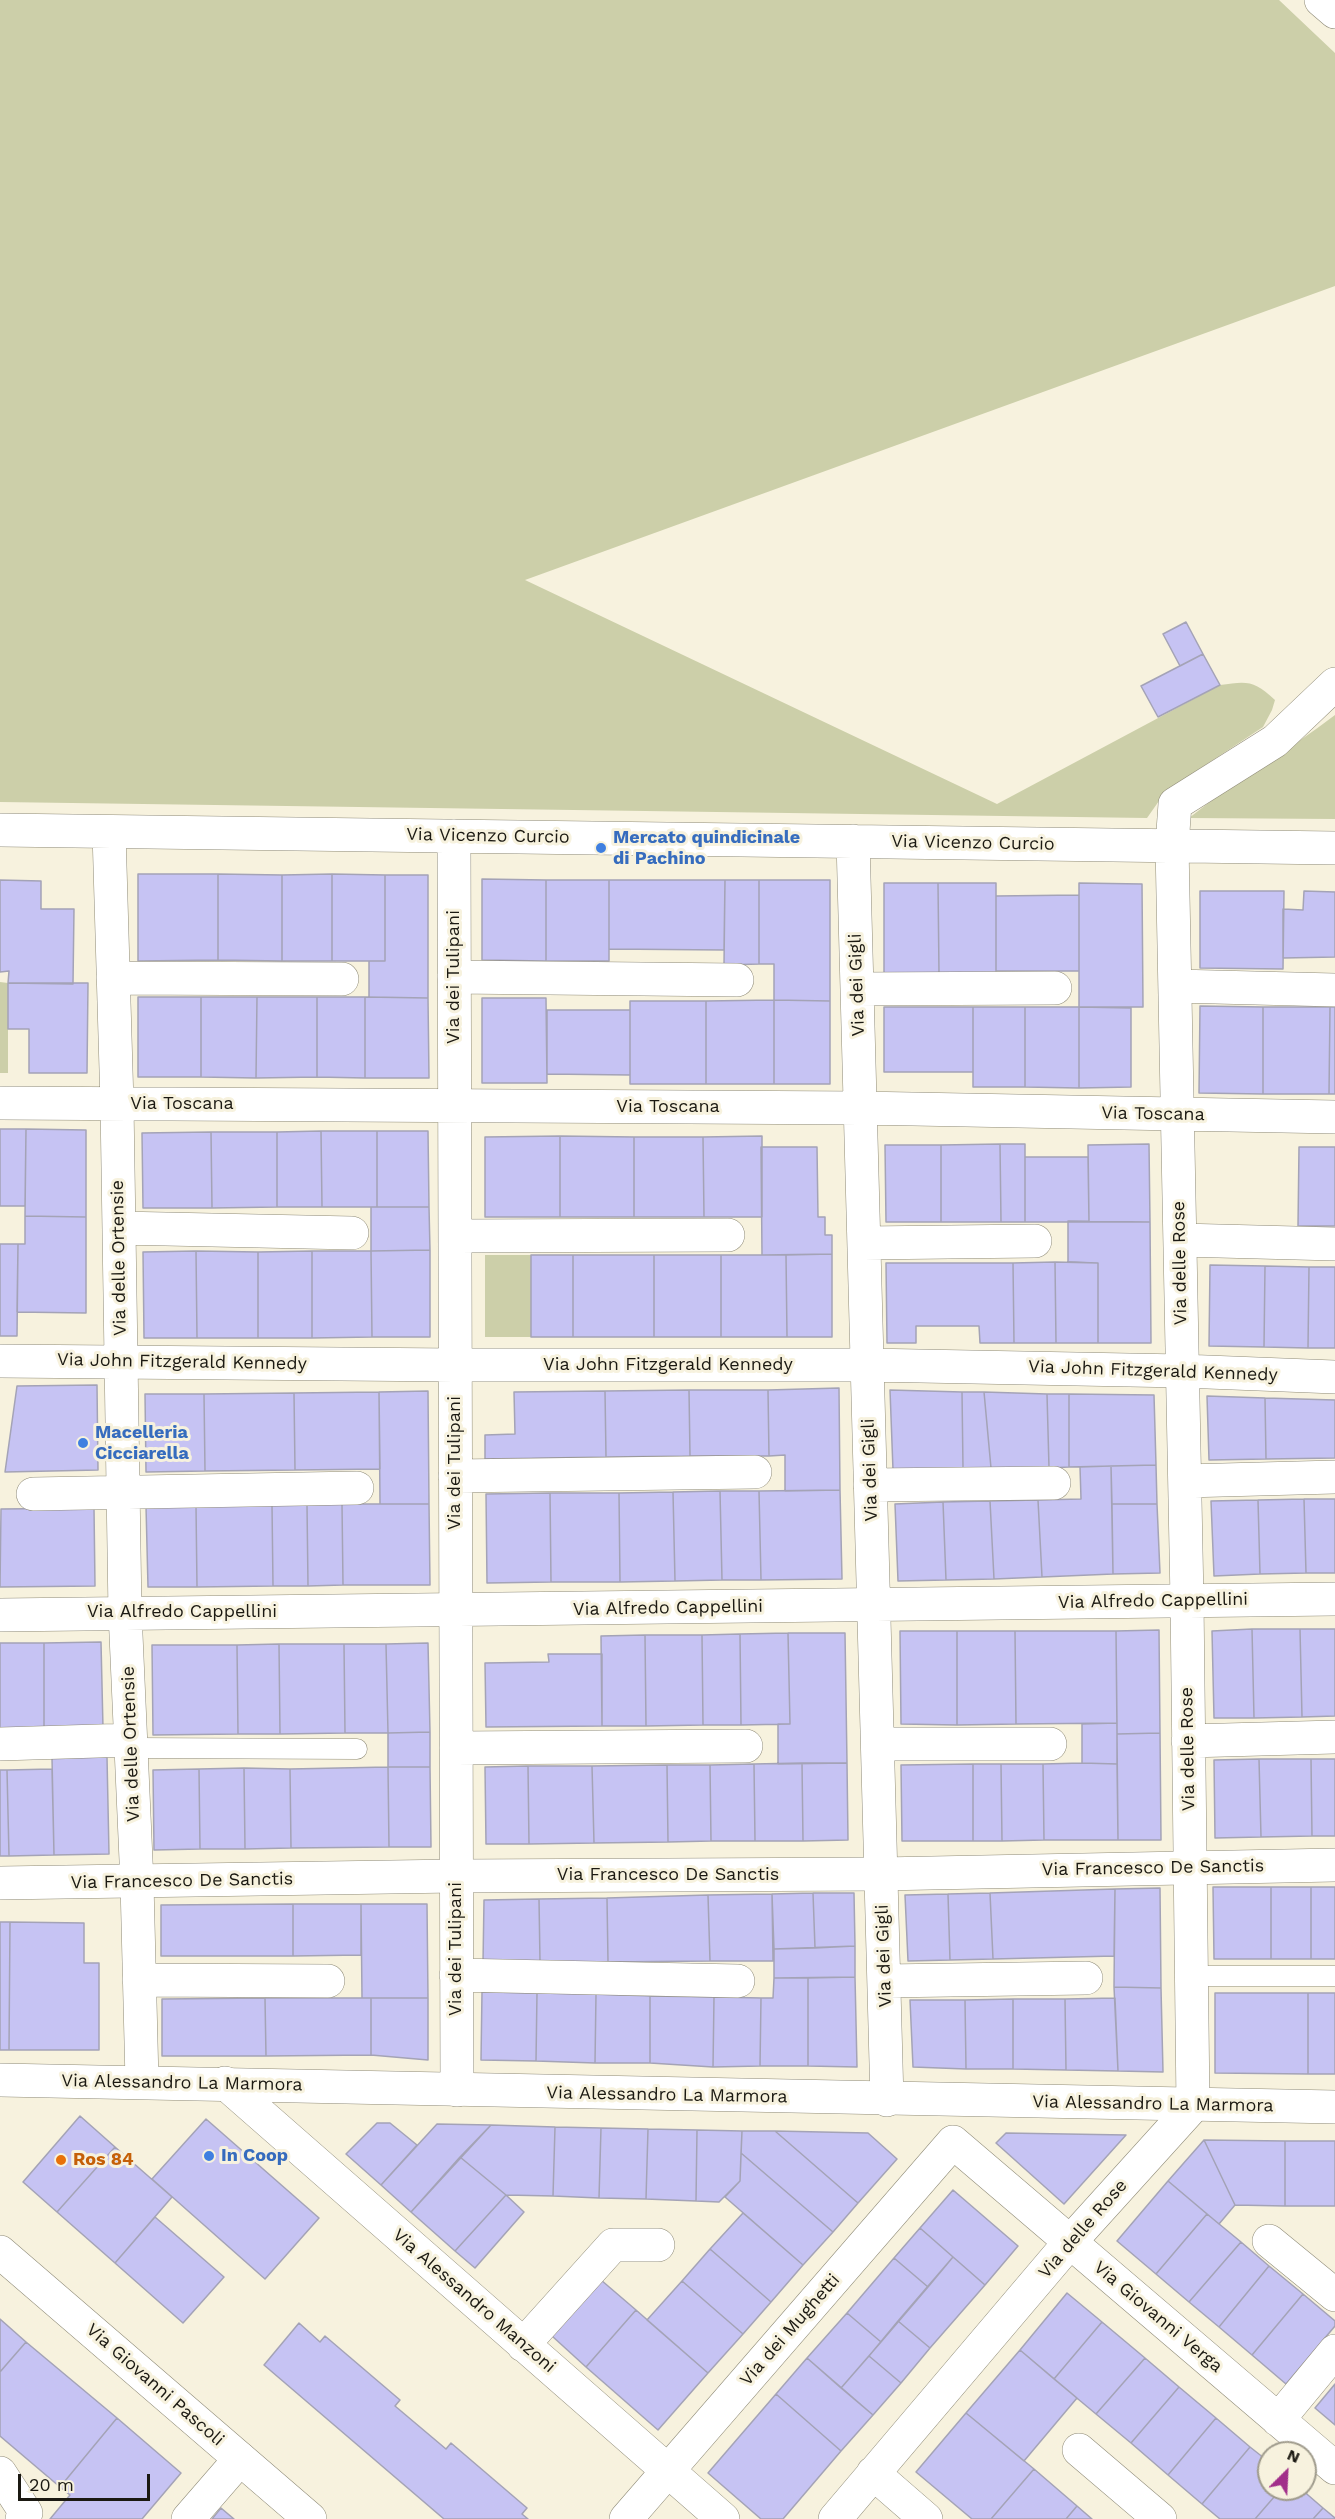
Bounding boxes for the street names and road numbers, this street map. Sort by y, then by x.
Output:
street label: Via Vicenzo Curcio [406,824,570,848]
street label: Via Vicenzo Curcio [891,831,1055,855]
street label: Via dei Tulipani [443,910,465,1044]
street label: Via dei Gigli [844,933,870,1037]
street label: Via Toscana [130,1093,234,1115]
street label: Via Toscana [616,1096,720,1118]
street label: Via Toscana [1101,1102,1205,1126]
street label: Via delle Ortensie [107,1180,131,1336]
street label: Via delle Rose [1168,1201,1192,1325]
street label: Via John Fitzgerald Kennedy [57,1349,307,1375]
street label: Via John Fitzgerald Kennedy [543,1354,793,1376]
street label: Via John Fitzgerald Kennedy [1028,1356,1278,1386]
street label: Via dei Tulipani [444,1396,466,1530]
street label: Via dei Gigli [857,1418,883,1522]
street label: Via Alfredo Cappellini [1058,1589,1248,1613]
street label: Via Alfredo Cappellini [573,1596,763,1620]
street label: Via Alfredo Cappellini [87,1601,277,1623]
street label: Via delle Ortensie [117,1666,145,1822]
street label: Via delle Rose [1176,1687,1200,1811]
street label: Via Francesco De Sanctis [1042,1855,1264,1881]
street label: Via Francesco De Sanctis [557,1864,779,1886]
street label: Via Francesco De Sanctis [71,1868,293,1894]
street label: Via dei Tulipani [445,1882,467,2016]
street label: Via dei Gigli [871,1904,897,2008]
street label: Via Alessandro La Marmora [61,2070,303,2096]
street label: Via Alessandro La Marmora [546,2082,788,2108]
street label: Via Alessandro La Marmora [1032,2091,1274,2117]
street label: Via delle Rose [1034,2175,1132,2283]
street label: Via Alessandro Manzoni [388,2224,560,2378]
street label: Via Giovanni Verga [1089,2257,1227,2377]
street label: Via dei Mughetti [736,2270,844,2390]
street label: Via Giovanni Pascoli [82,2319,228,2451]

